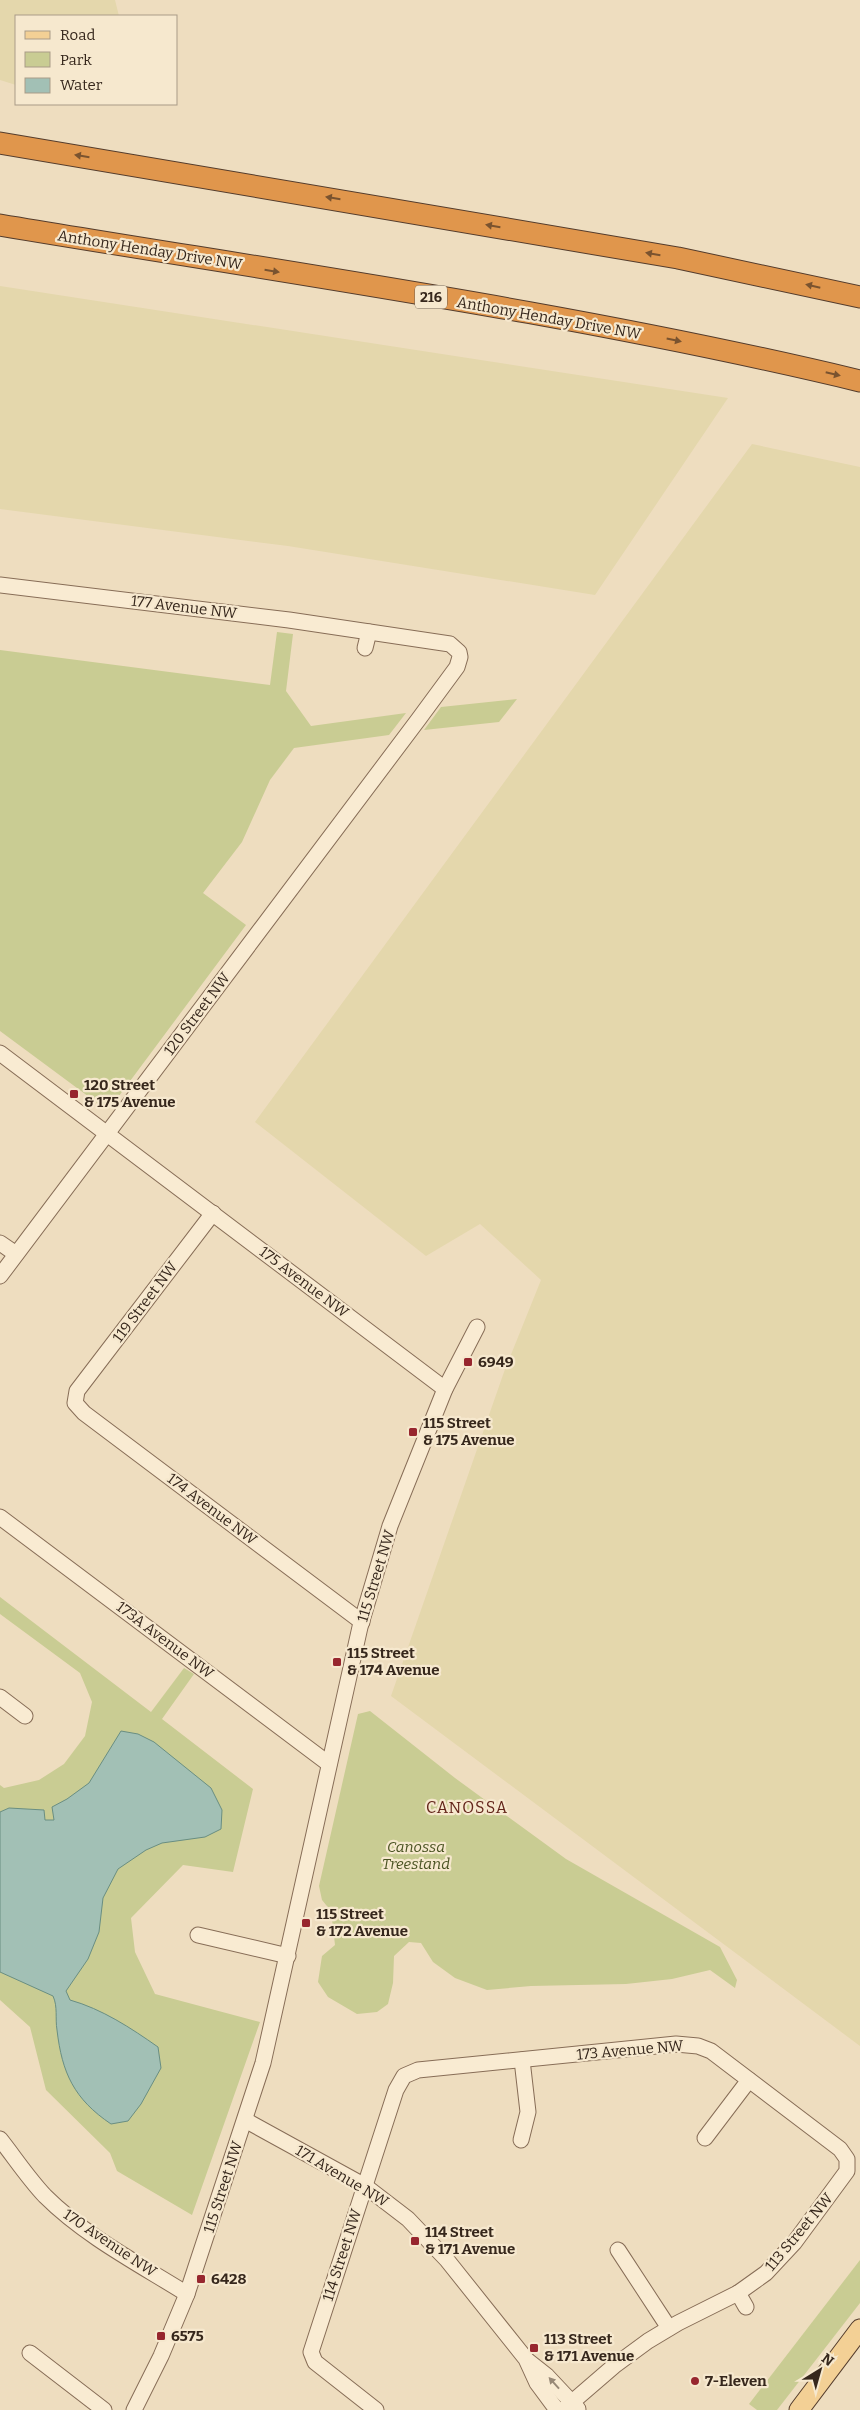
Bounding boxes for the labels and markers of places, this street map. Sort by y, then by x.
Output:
place label: 120 Street & 175 Avenue [84,1076,176,1111]
marker: 120 Street & 175 Avenue [68,1088,80,1100]
place label: 6949 [478,1353,514,1371]
marker: 6949 [462,1356,474,1368]
place label: 115 Street & 175 Avenue [423,1414,515,1449]
marker: 115 Street & 175 Avenue [407,1426,419,1438]
place label: 115 Street & 174 Avenue [347,1644,440,1679]
marker: 115 Street & 174 Avenue [331,1656,343,1668]
place label: 115 Street & 172 Avenue [316,1905,408,1940]
marker: 115 Street & 172 Avenue [300,1917,312,1929]
place label: 114 Street & 171 Avenue [425,2223,515,2258]
marker: 114 Street & 171 Avenue [409,2235,421,2247]
place label: 6428 [211,2270,247,2288]
marker: 6428 [195,2273,207,2285]
place label: 6575 [171,2327,204,2345]
marker: 6575 [155,2330,167,2342]
place label: 113 Street & 171 Avenue [544,2330,634,2365]
marker: 113 Street & 171 Avenue [528,2342,540,2354]
place label: 7-Eleven [705,2372,767,2390]
marker: 7-Eleven [689,2375,701,2387]

